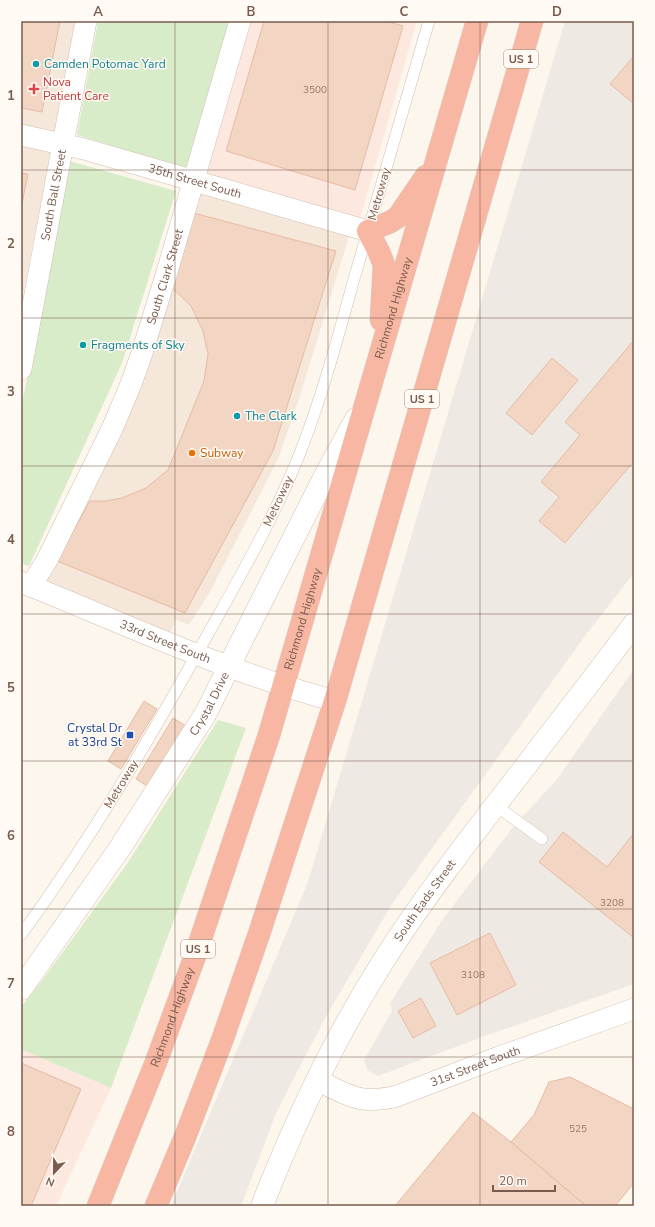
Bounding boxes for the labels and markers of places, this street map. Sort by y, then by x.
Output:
place label: Camden Potomac Yard [44,56,166,72]
marker: Camden Potomac Yard [31,59,41,69]
place label: Nova Patient Care [43,74,109,104]
marker: Nova Patient Care [28,83,40,95]
place label: Fragments of Sky [91,337,185,353]
marker: Fragments of Sky [78,340,88,350]
place label: The Clark [245,408,298,424]
marker: The Clark [232,411,242,421]
place label: Subway [200,445,244,461]
marker: Subway [187,448,197,458]
place label: Crystal Dr at 33rd St [67,720,123,750]
marker: Crystal Dr at 33rd St [125,730,135,740]

